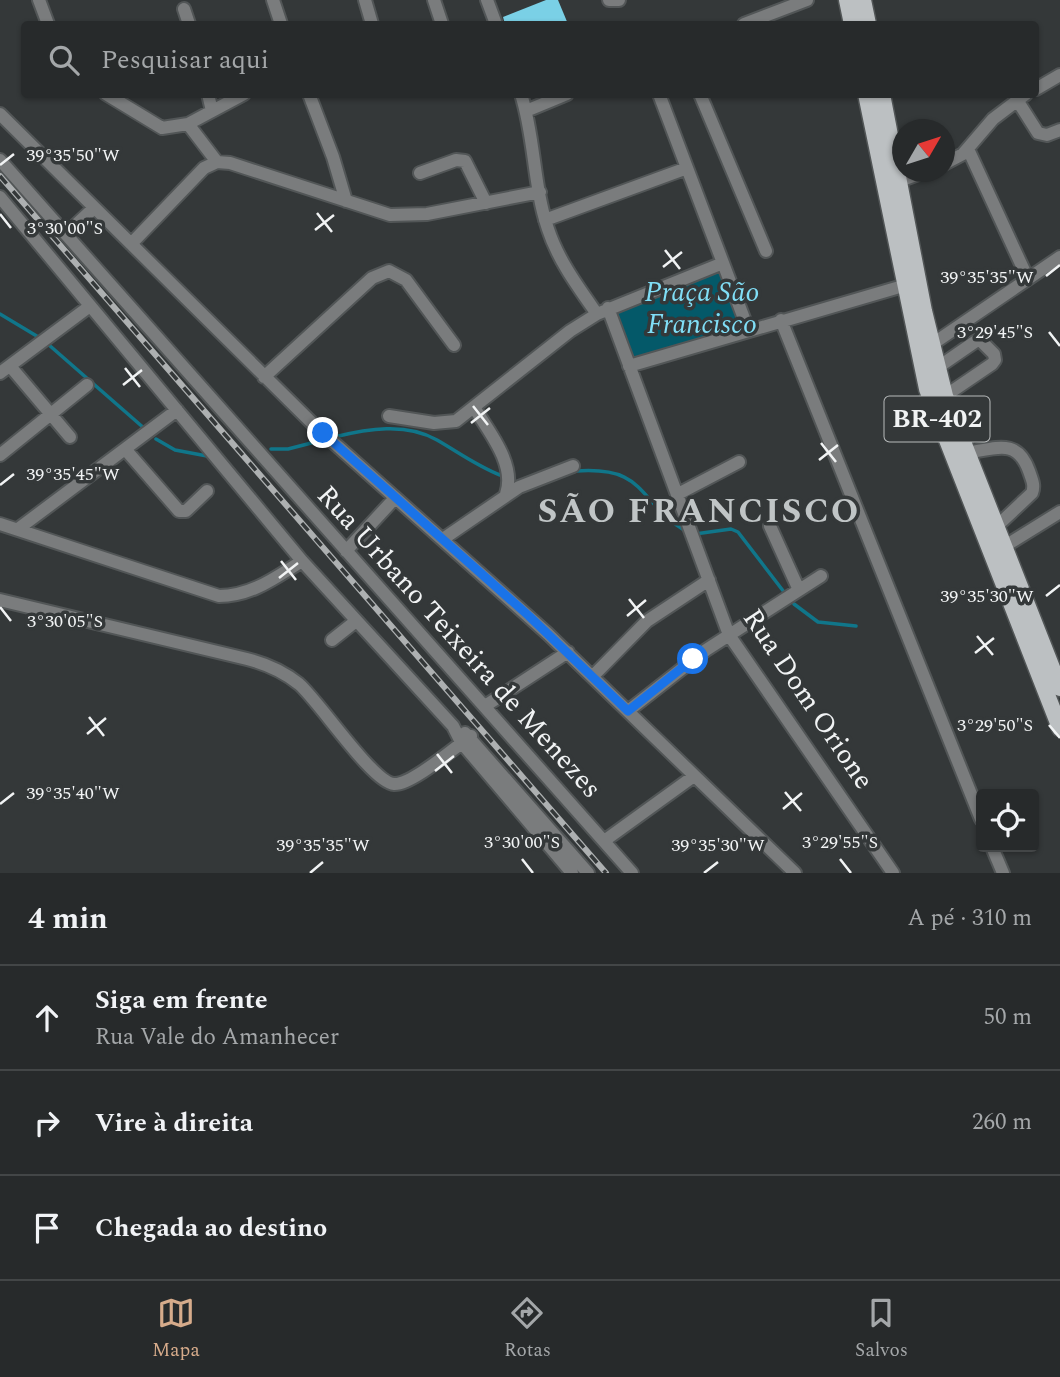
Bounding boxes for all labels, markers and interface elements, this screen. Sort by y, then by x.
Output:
search box [21,21,1039,98]
text: Pesquisar aqui [101,40,269,80]
icon: search [45,41,83,79]
north arrow [892,119,955,182]
text: 39°35'50"W [26,142,120,169]
text: 3°30'00"S [27,215,103,242]
text: 39°35'35"W [940,264,1034,291]
park label: Praça São Francisco [645,271,759,346]
text: 3°29'45"S [957,319,1033,346]
road number: BR-402 [884,396,990,442]
route end [307,417,338,448]
text: 39°35'45"W [26,461,120,488]
street label: Rua Urbano Teixeira de Menezes [306,476,612,808]
district label: SÃO FRANCISCO [538,485,860,538]
text: 39°35'30"W [940,583,1034,610]
street label: Rua Dom Orione [731,600,885,798]
text: 3°30'05"S [27,608,103,635]
route start [677,643,708,674]
text: 3°29'50"S [957,712,1033,739]
text: 39°35'40"W [26,780,120,807]
map controls [976,789,1039,852]
button: locate [976,789,1039,852]
text: 3°30'00"S [484,829,560,856]
text: 3°29'55"S [802,829,878,856]
text: 39°35'35"W [276,832,370,859]
text: 39°35'30"W [671,832,765,859]
text: 4 min [28,896,108,942]
text: A pé · 310 m [907,901,1032,936]
text: Siga em frente [95,980,268,1020]
icon: ahead [28,999,66,1037]
text: 50 m [983,1000,1032,1035]
text: Rua Vale do Amanhecer [95,1020,339,1055]
text: Vire à direita [95,1103,253,1143]
icon: right [28,1104,66,1142]
text: 260 m [972,1105,1032,1140]
text: Chegada ao destino [95,1208,327,1248]
icon: arrive [28,1209,66,1247]
tab: Mapa [152,1294,200,1365]
tab: Rotas [504,1294,551,1365]
tab: Salvos [855,1294,908,1365]

